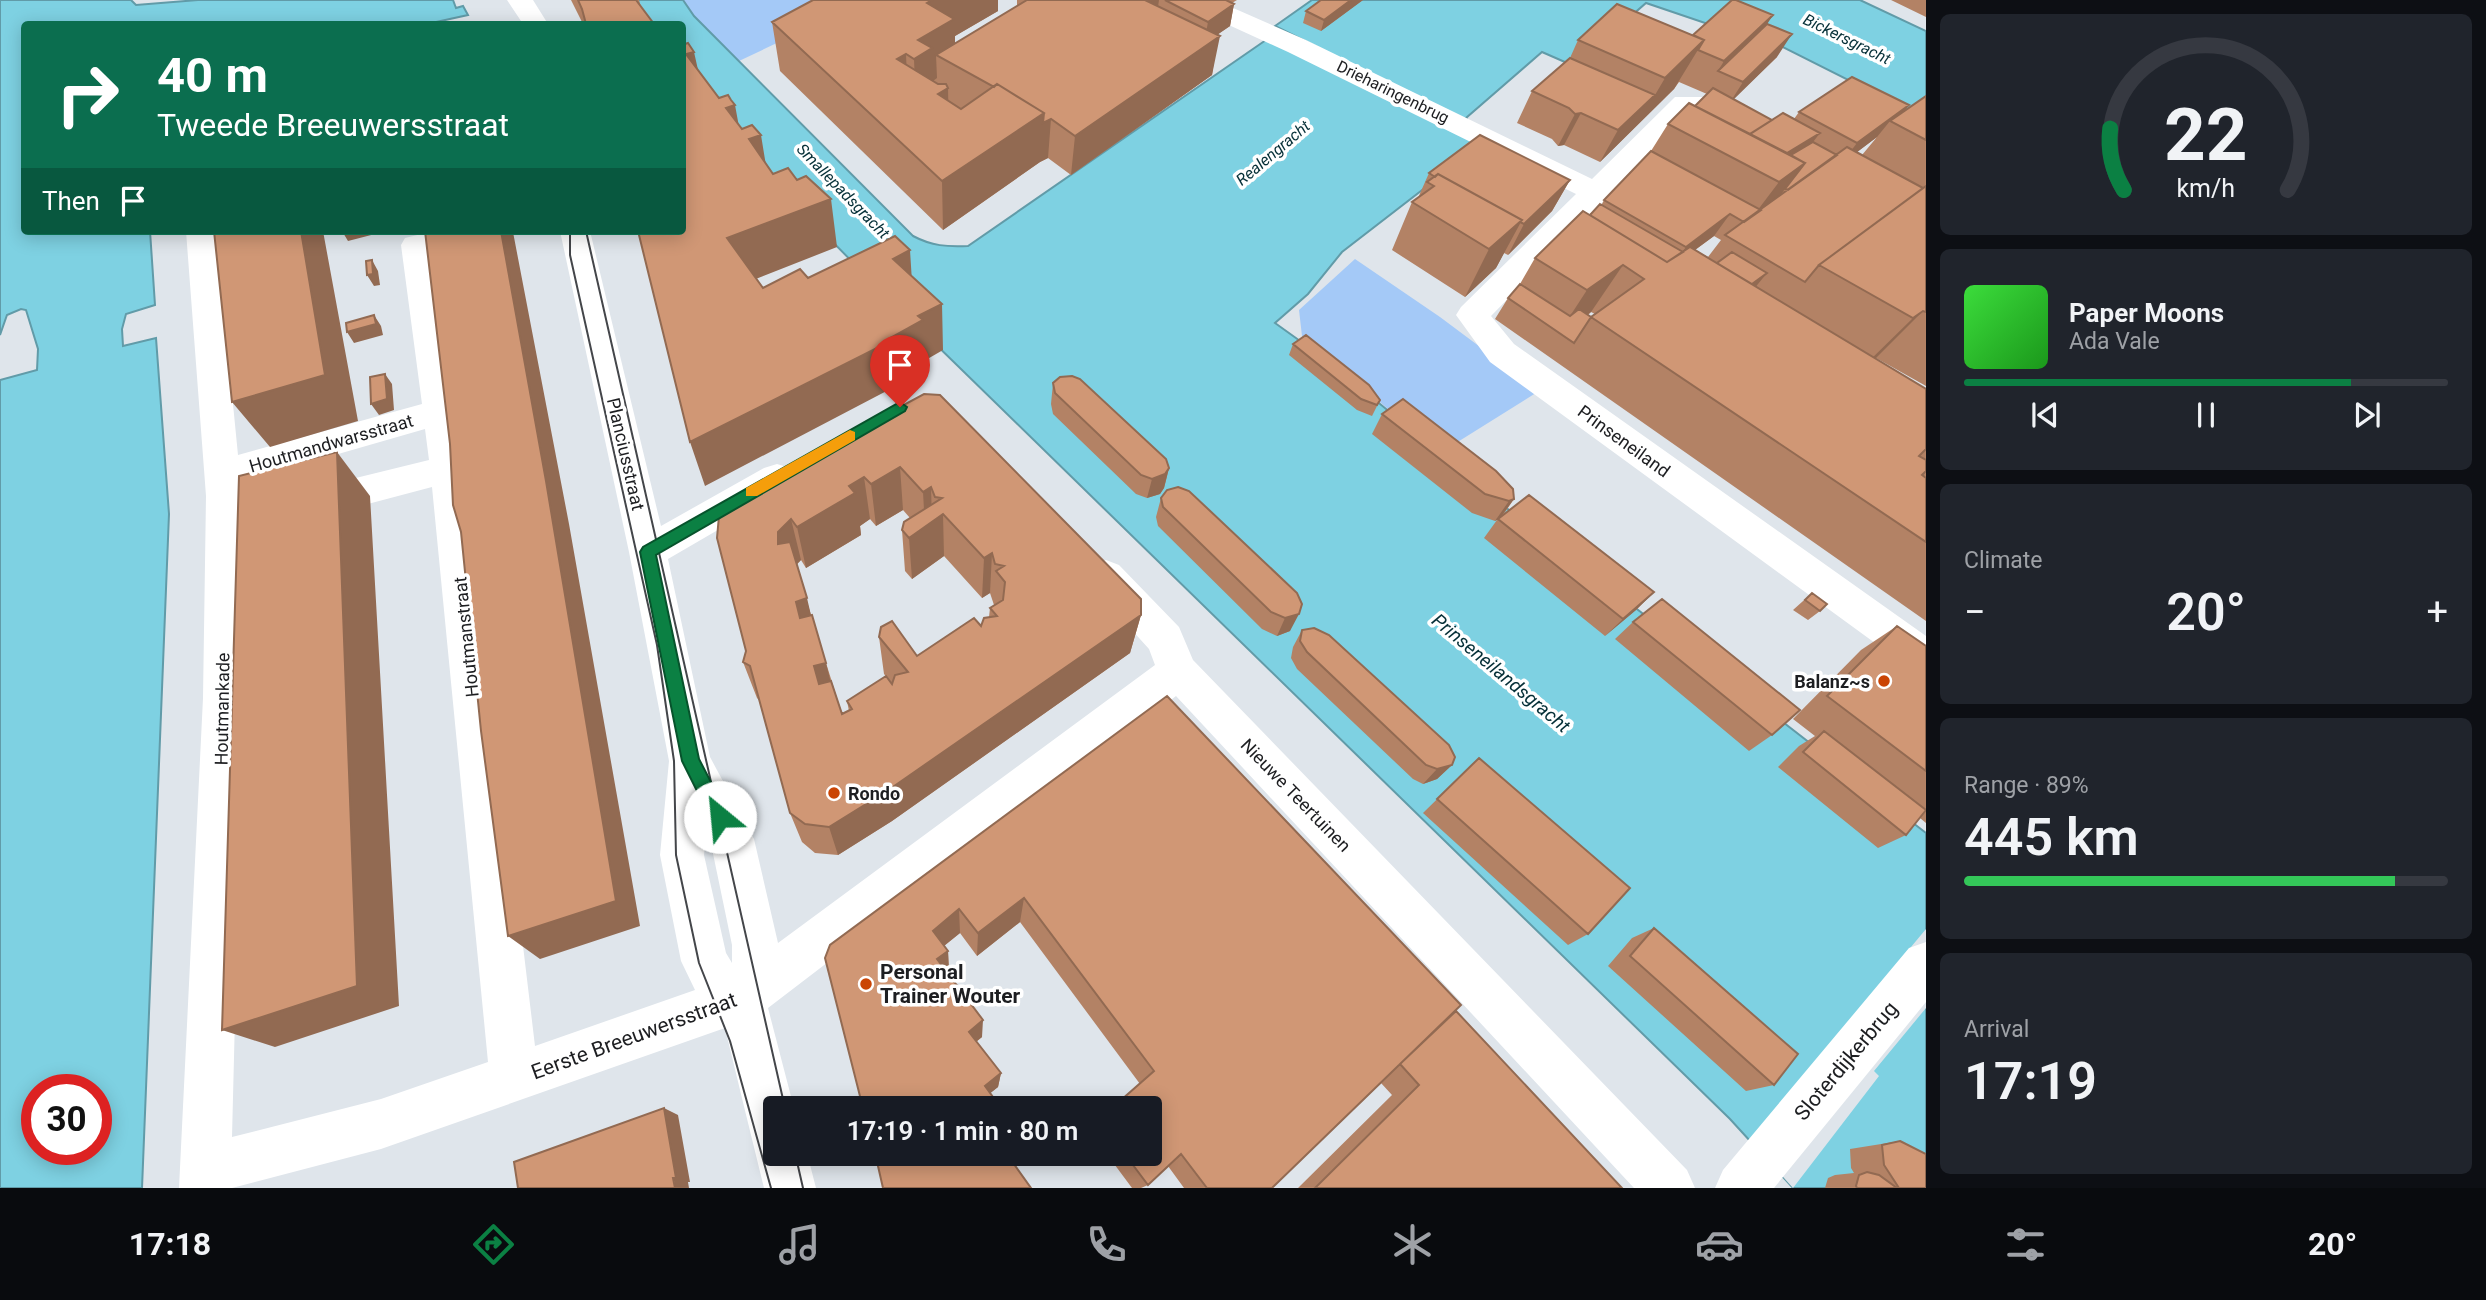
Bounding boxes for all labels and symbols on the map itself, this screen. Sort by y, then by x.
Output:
water label: Bickersgracht [1800,10,1895,69]
street label: Drieharingenbrug [1334,57,1452,127]
water label: Realengracht [1232,116,1315,189]
water label: Smallepadsgracht [793,140,894,243]
pin [870,335,930,407]
street label: Planciusstraat [603,396,649,512]
street label: Prinseneiland [1574,401,1674,481]
street label: Houtmandwarsstraat [247,409,416,476]
street label: Houtmanstraat [449,576,483,698]
water label: Prinseneilandsgracht [1427,609,1575,738]
street label: Houtmankade [211,652,233,766]
place label: Balanz~s [1794,671,1870,692]
marker: Balanz~s [1876,673,1892,689]
street label: Nieuwe Teertuinen [1237,734,1355,856]
position arrow [683,780,757,854]
place label: Rondo [848,783,900,804]
marker: Rondo [826,785,842,801]
place label: Personal Trainer Wouter [880,960,1021,1008]
marker: Personal Trainer Wouter [858,976,874,992]
street label: Eerste Breeuwersstraat [528,988,740,1084]
street label: Sloterdijkerbrug [1789,997,1903,1125]
speed limit sign: 30 [21,1074,112,1165]

